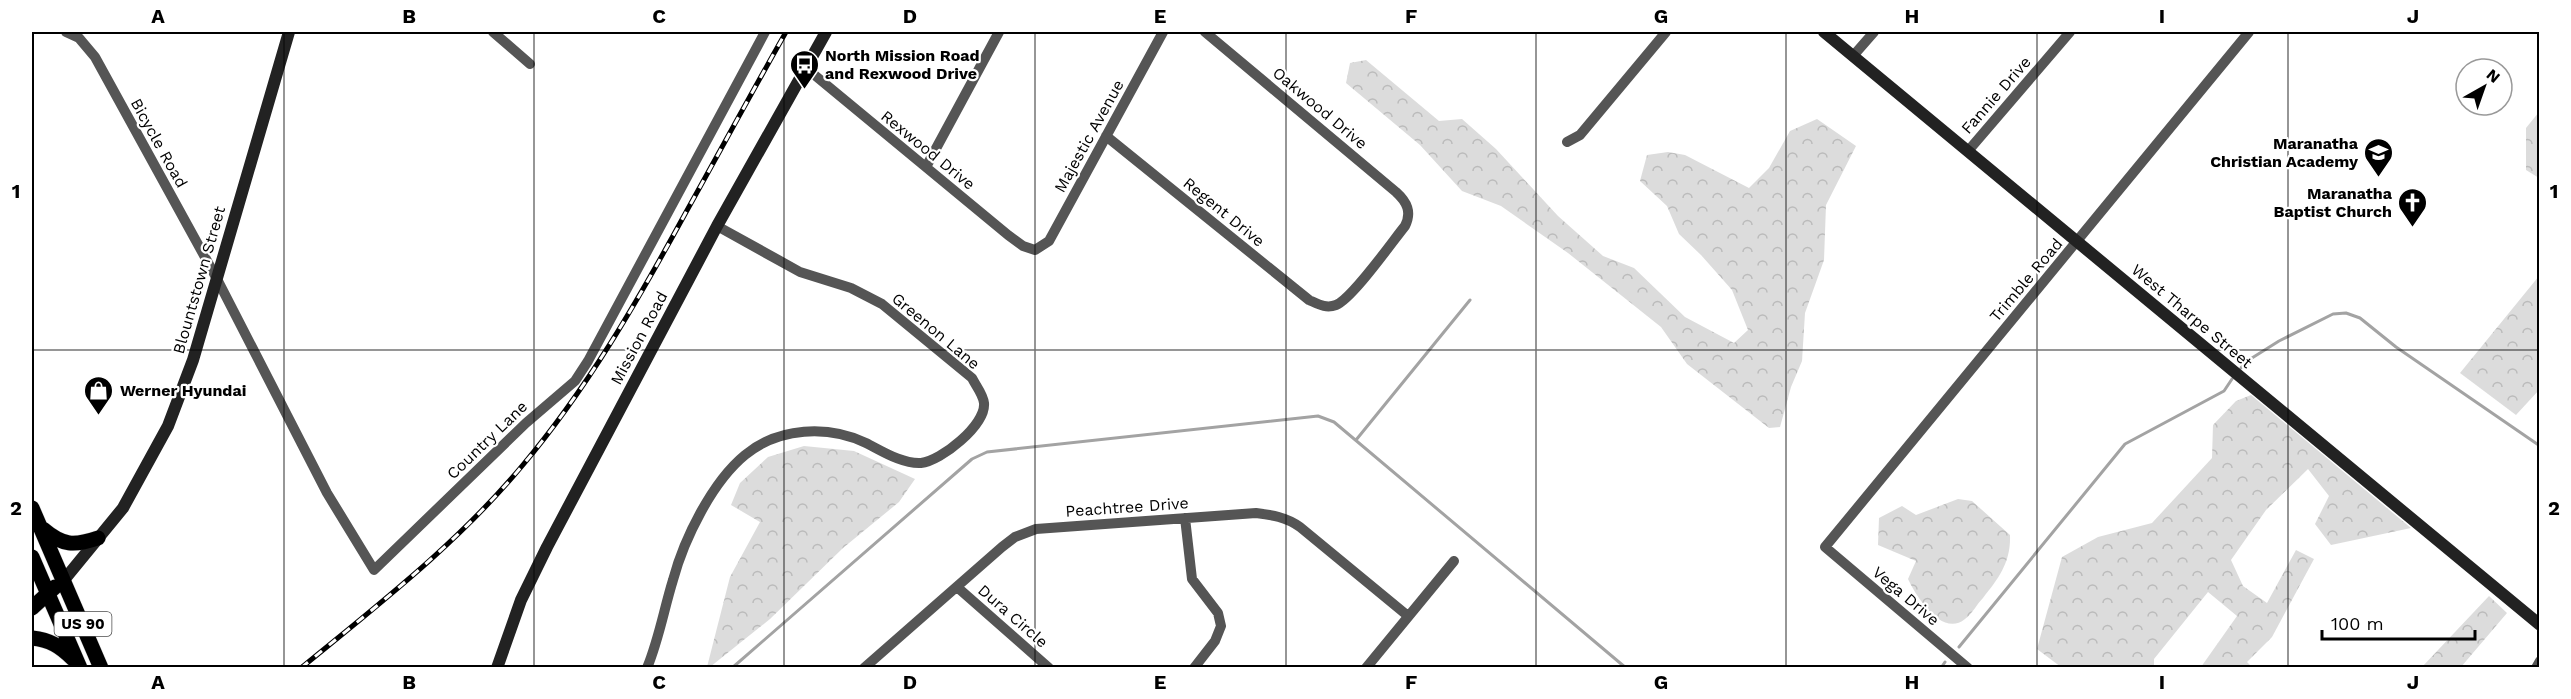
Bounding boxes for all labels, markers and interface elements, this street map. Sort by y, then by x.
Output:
text: A [151,4,165,28]
text: B [402,4,416,28]
text: C [652,4,666,28]
text: D [903,4,917,28]
text: E [1154,4,1166,28]
text: F [1405,4,1417,28]
text: G [1654,4,1668,28]
text: H [1905,4,1919,28]
text: I [2159,4,2165,28]
text: J [2407,4,2419,28]
place label: North Mission Road and Rexwood Drive [825,46,979,83]
bus stop icon: North Mission Road and Rexwood Drive [788,48,820,90]
street label: Fannie Drive [1957,52,2035,138]
north arrow [2454,57,2514,117]
street label: Oakwood Drive [1269,63,1371,153]
text: N [2483,65,2504,87]
street label: Majestic Avenue [1050,76,1128,196]
street label: Bicycle Road [127,95,191,191]
street label: Rexwood Drive [877,106,979,194]
place label: Maranatha Christian Academy [2210,134,2359,171]
school or university icon: Maranatha Christian Academy [2363,136,2395,178]
street label: Regent Drive [1180,173,1268,251]
text: 1 [12,179,20,203]
text: 1 [2550,179,2558,203]
place label: Maranatha Baptist Church [2274,184,2393,221]
church icon: Maranatha Baptist Church [2397,186,2429,228]
street label: Blountstown Street [169,204,229,356]
street label: Trimble Road [1986,234,2066,326]
street label: West Tharpe Street [2128,260,2257,372]
street label: Mission Road [606,288,672,388]
street label: Greenon Lane [888,289,984,373]
shop icon: Werner Hyundai [83,374,115,416]
place label: Werner Hyundai [120,381,246,400]
street label: Country Lane [443,397,531,483]
street label: Peachtree Drive [1065,493,1189,521]
text: 2 [10,496,22,520]
text: 2 [2548,496,2560,520]
street label: Vega Drive [1869,563,1943,629]
street label: Dura Circle [974,580,1052,652]
scale bar [2322,603,2475,641]
road number: US 90 [54,612,112,636]
text: 100 m [2331,613,2384,634]
text: A [151,670,165,694]
text: B [402,670,416,694]
text: C [652,670,666,694]
text: D [903,670,917,694]
text: E [1154,670,1166,694]
text: F [1405,670,1417,694]
text: G [1654,670,1668,694]
text: H [1905,670,1919,694]
text: I [2159,670,2165,694]
text: J [2407,670,2419,694]

